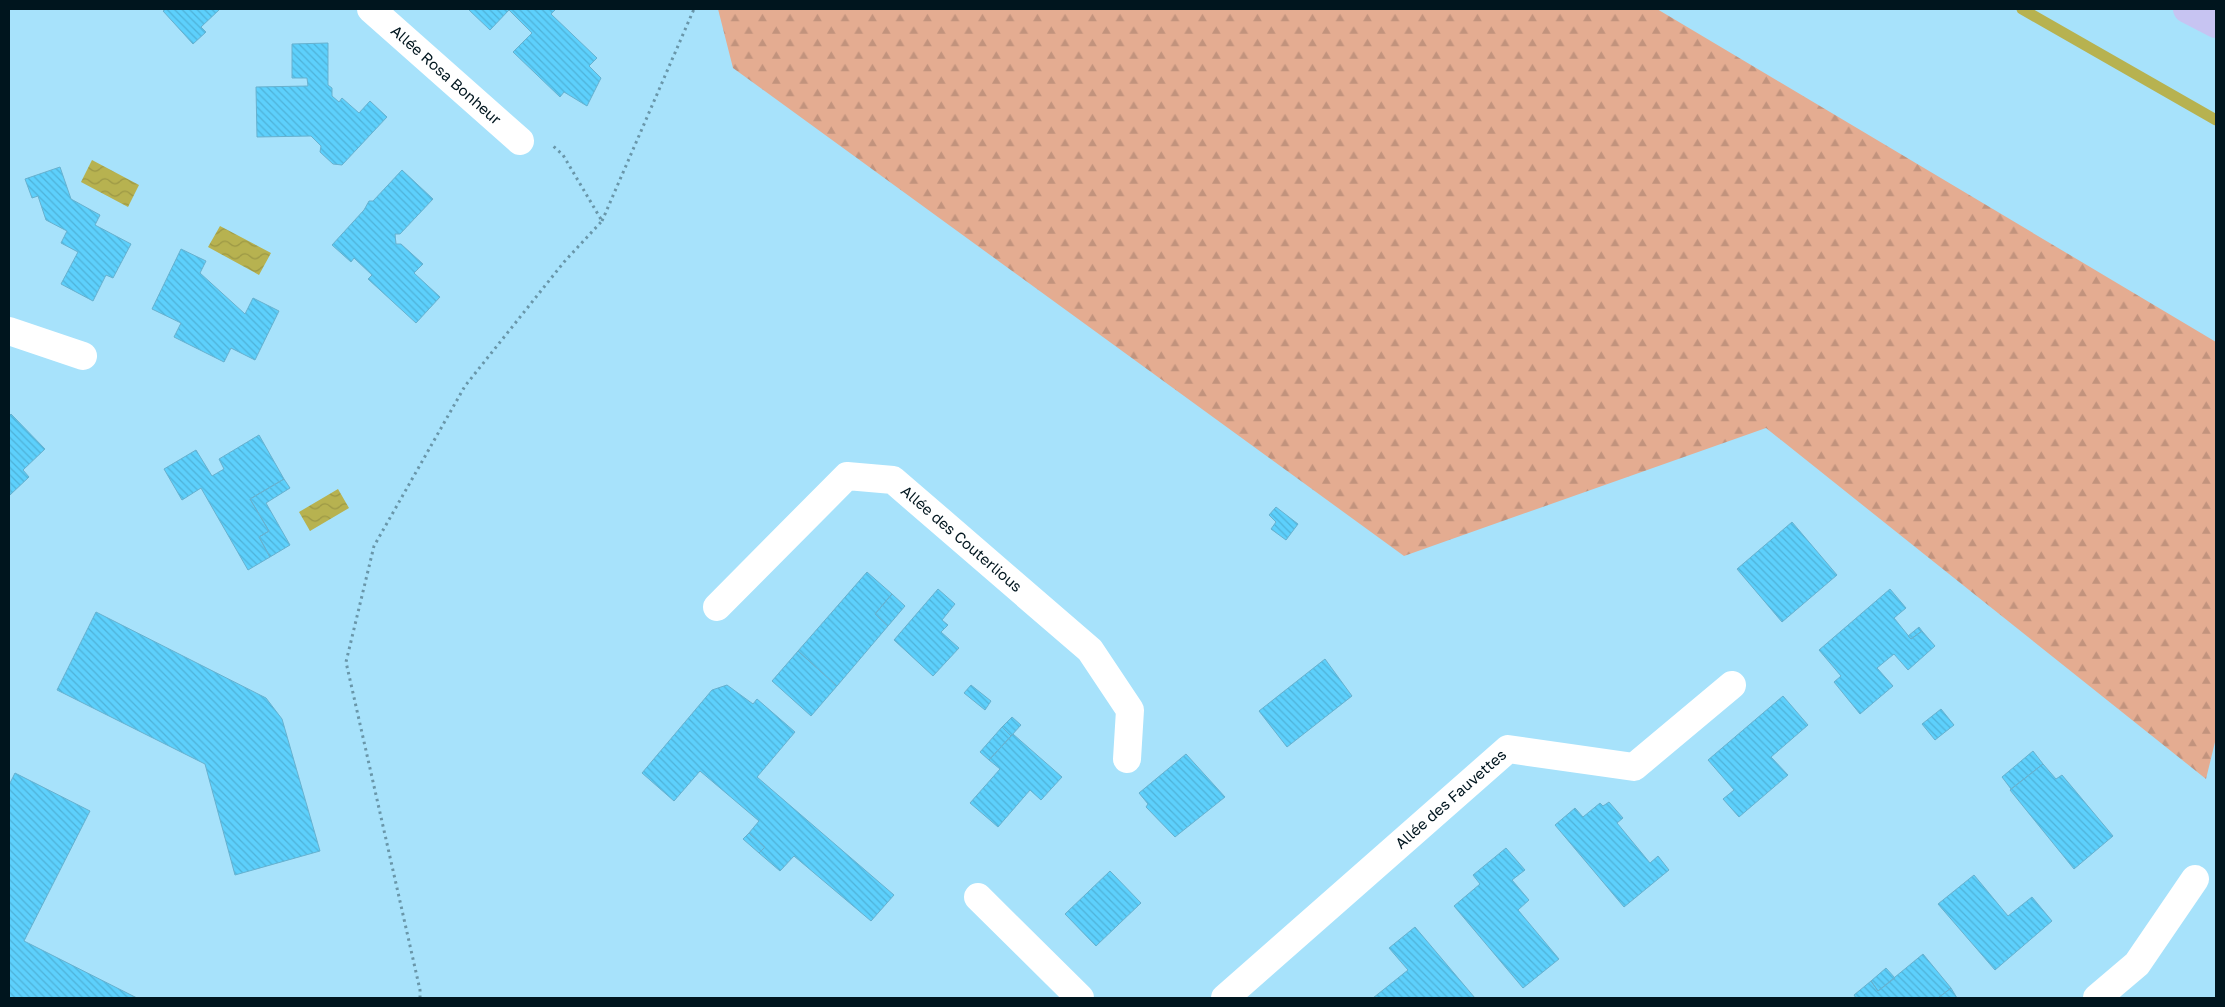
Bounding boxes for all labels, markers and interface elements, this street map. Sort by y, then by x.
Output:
street label: Allée Rosa Bonheur [388,21,505,128]
street label: Allée des Couterlious [898,481,1026,595]
street label: Allée des Fauvettes [1391,745,1509,852]

